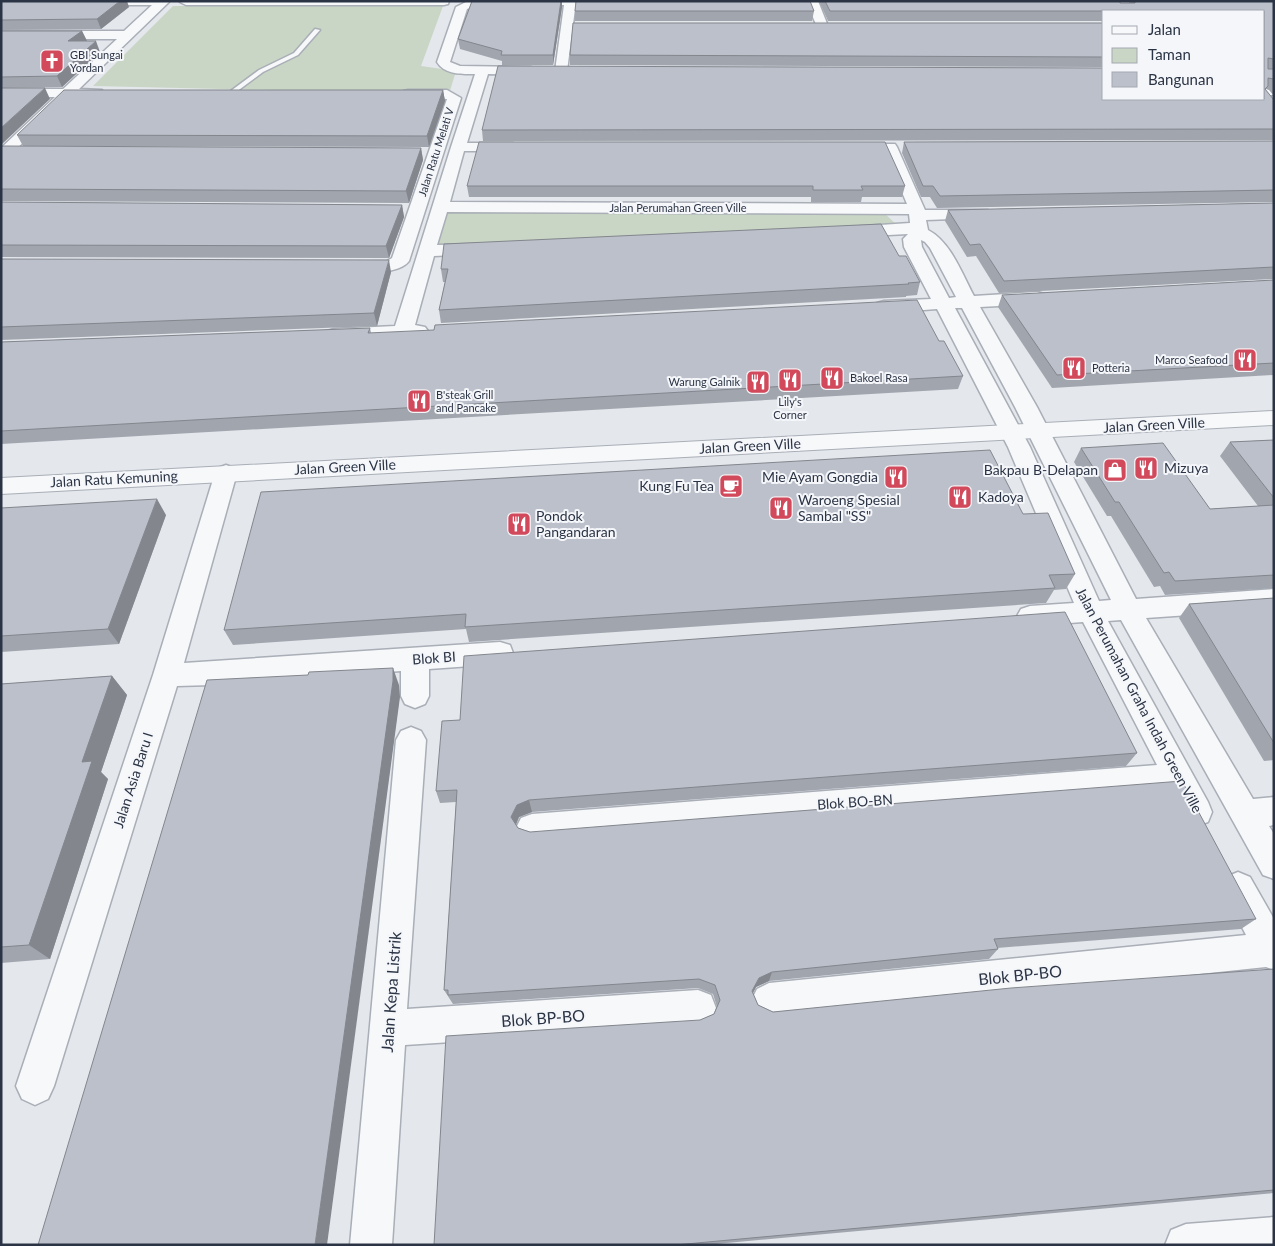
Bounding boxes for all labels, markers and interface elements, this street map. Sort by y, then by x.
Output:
legend [1102,10,1265,100]
text: Jalan [1148,20,1181,38]
text: Taman [1148,45,1191,63]
church icon: GBI Sungai Yordan [39,48,65,74]
place label: GBI Sungai Yordan [70,48,123,74]
text: Bangunan [1148,70,1214,88]
street label: Jalan Ratu Melati V [415,105,456,198]
street label: Jalan Perumahan Green Ville [609,201,747,214]
restaurant icon: Marco Seafood [1232,347,1258,373]
place label: Marco Seafood [1155,353,1228,366]
restaurant icon: Potteria [1061,355,1087,381]
place label: Potteria [1092,361,1130,374]
restaurant icon: Bakoel Rasa [819,365,845,391]
restaurant icon: Lily's Corner [777,367,803,393]
restaurant icon: Warung Galnik [745,369,771,395]
place label: Bakoel Rasa [850,371,908,384]
place label: Warung Galnik [669,375,740,388]
restaurant icon: B'steak Grill and Pancake [406,388,432,414]
place label: B'steak Grill and Pancake [436,388,497,414]
place label: Lily's Corner [773,395,807,421]
street label: Jalan Green Ville [1103,413,1205,436]
street label: Jalan Green Ville [699,434,801,457]
street label: Jalan Green Ville [294,455,396,478]
restaurant icon: Mizuya [1133,455,1159,481]
shop icon: Bakpau B-Delapan [1102,457,1128,483]
place label: Mizuya [1164,459,1208,476]
place label: Bakpau B-Delapan [984,461,1098,478]
restaurant icon: Mie Ayam Gongdia [883,464,909,490]
street label: Jalan Ratu Kemuning [50,467,178,490]
place label: Mie Ayam Gongdia [762,468,878,485]
cafe icon: Kung Fu Tea [718,473,744,499]
place label: Kung Fu Tea [639,477,714,494]
restaurant icon: Kadoya [947,484,973,510]
place label: Kadoya [978,488,1024,505]
place label: Waroeng Spesial Sambal "SS" [798,491,900,524]
restaurant icon: Waroeng Spesial Sambal "SS" [768,495,794,521]
place label: Pondok Pangandaran [536,507,616,540]
restaurant icon: Pondok Pangandaran [506,511,532,537]
street label: Jalan Perumahan Graha Indah Green Ville [1073,584,1206,815]
street label: Blok BI [412,647,456,668]
street label: Jalan Asia Baru I [109,730,156,830]
street label: Blok BO-BN [816,790,893,813]
street label: Jalan Kepa Listrik [377,930,404,1053]
street label: Blok BP-BO [977,961,1063,988]
street label: Blok BP-BO [500,1005,586,1030]

